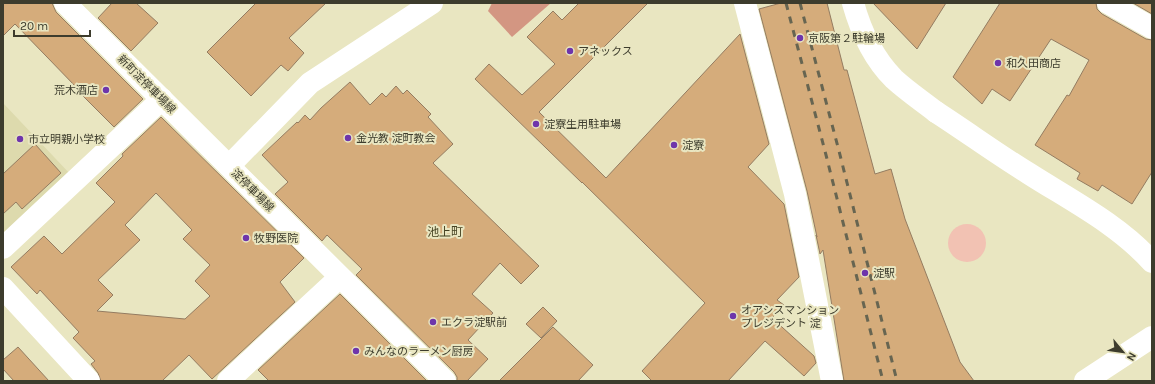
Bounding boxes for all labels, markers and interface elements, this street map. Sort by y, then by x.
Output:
scale bar [14,12,90,38]
text: 20 m [20,19,48,33]
place label: 京阪第２駐輪場 [808,32,885,45]
marker: 京阪第２駐輪場 [795,33,805,43]
place label: アネックス [578,45,633,58]
marker: アネックス [565,46,575,56]
street label: 新町淀停車場線 [115,53,178,116]
place label: 和久田商店 [1006,57,1061,70]
marker: 和久田商店 [993,58,1003,68]
place label: 荒木酒店 [54,84,98,97]
marker: 荒木酒店 [101,85,111,95]
place label: 淀寮生用駐車場 [544,118,621,131]
marker: 淀寮生用駐車場 [531,119,541,129]
place label: 金光教 淀町教会 [356,132,436,145]
place label: 市立明親小学校 [28,133,105,146]
marker: 金光教 淀町教会 [343,133,353,143]
marker: 市立明親小学校 [15,134,25,144]
place label: 淀寮 [682,139,704,152]
marker: 淀寮 [669,140,679,150]
street label: 淀停車場線 [229,166,277,214]
district label: 池上町 [427,225,463,239]
place label: 牧野医院 [254,232,298,245]
marker: 牧野医院 [241,233,251,243]
place label: 淀駅 [873,267,895,280]
marker: 淀駅 [860,268,870,278]
place label: オアシスマンション プレジデント 淀 [741,304,839,330]
marker: オアシスマンション プレジデント 淀 [728,311,738,321]
place label: エクラ淀駅前 [441,316,507,329]
marker: エクラ淀駅前 [428,317,438,327]
north arrow [1103,332,1143,372]
place label: みんなのラーメン厨房 [364,345,474,358]
marker: みんなのラーメン厨房 [351,346,361,356]
text: N [1124,350,1139,363]

